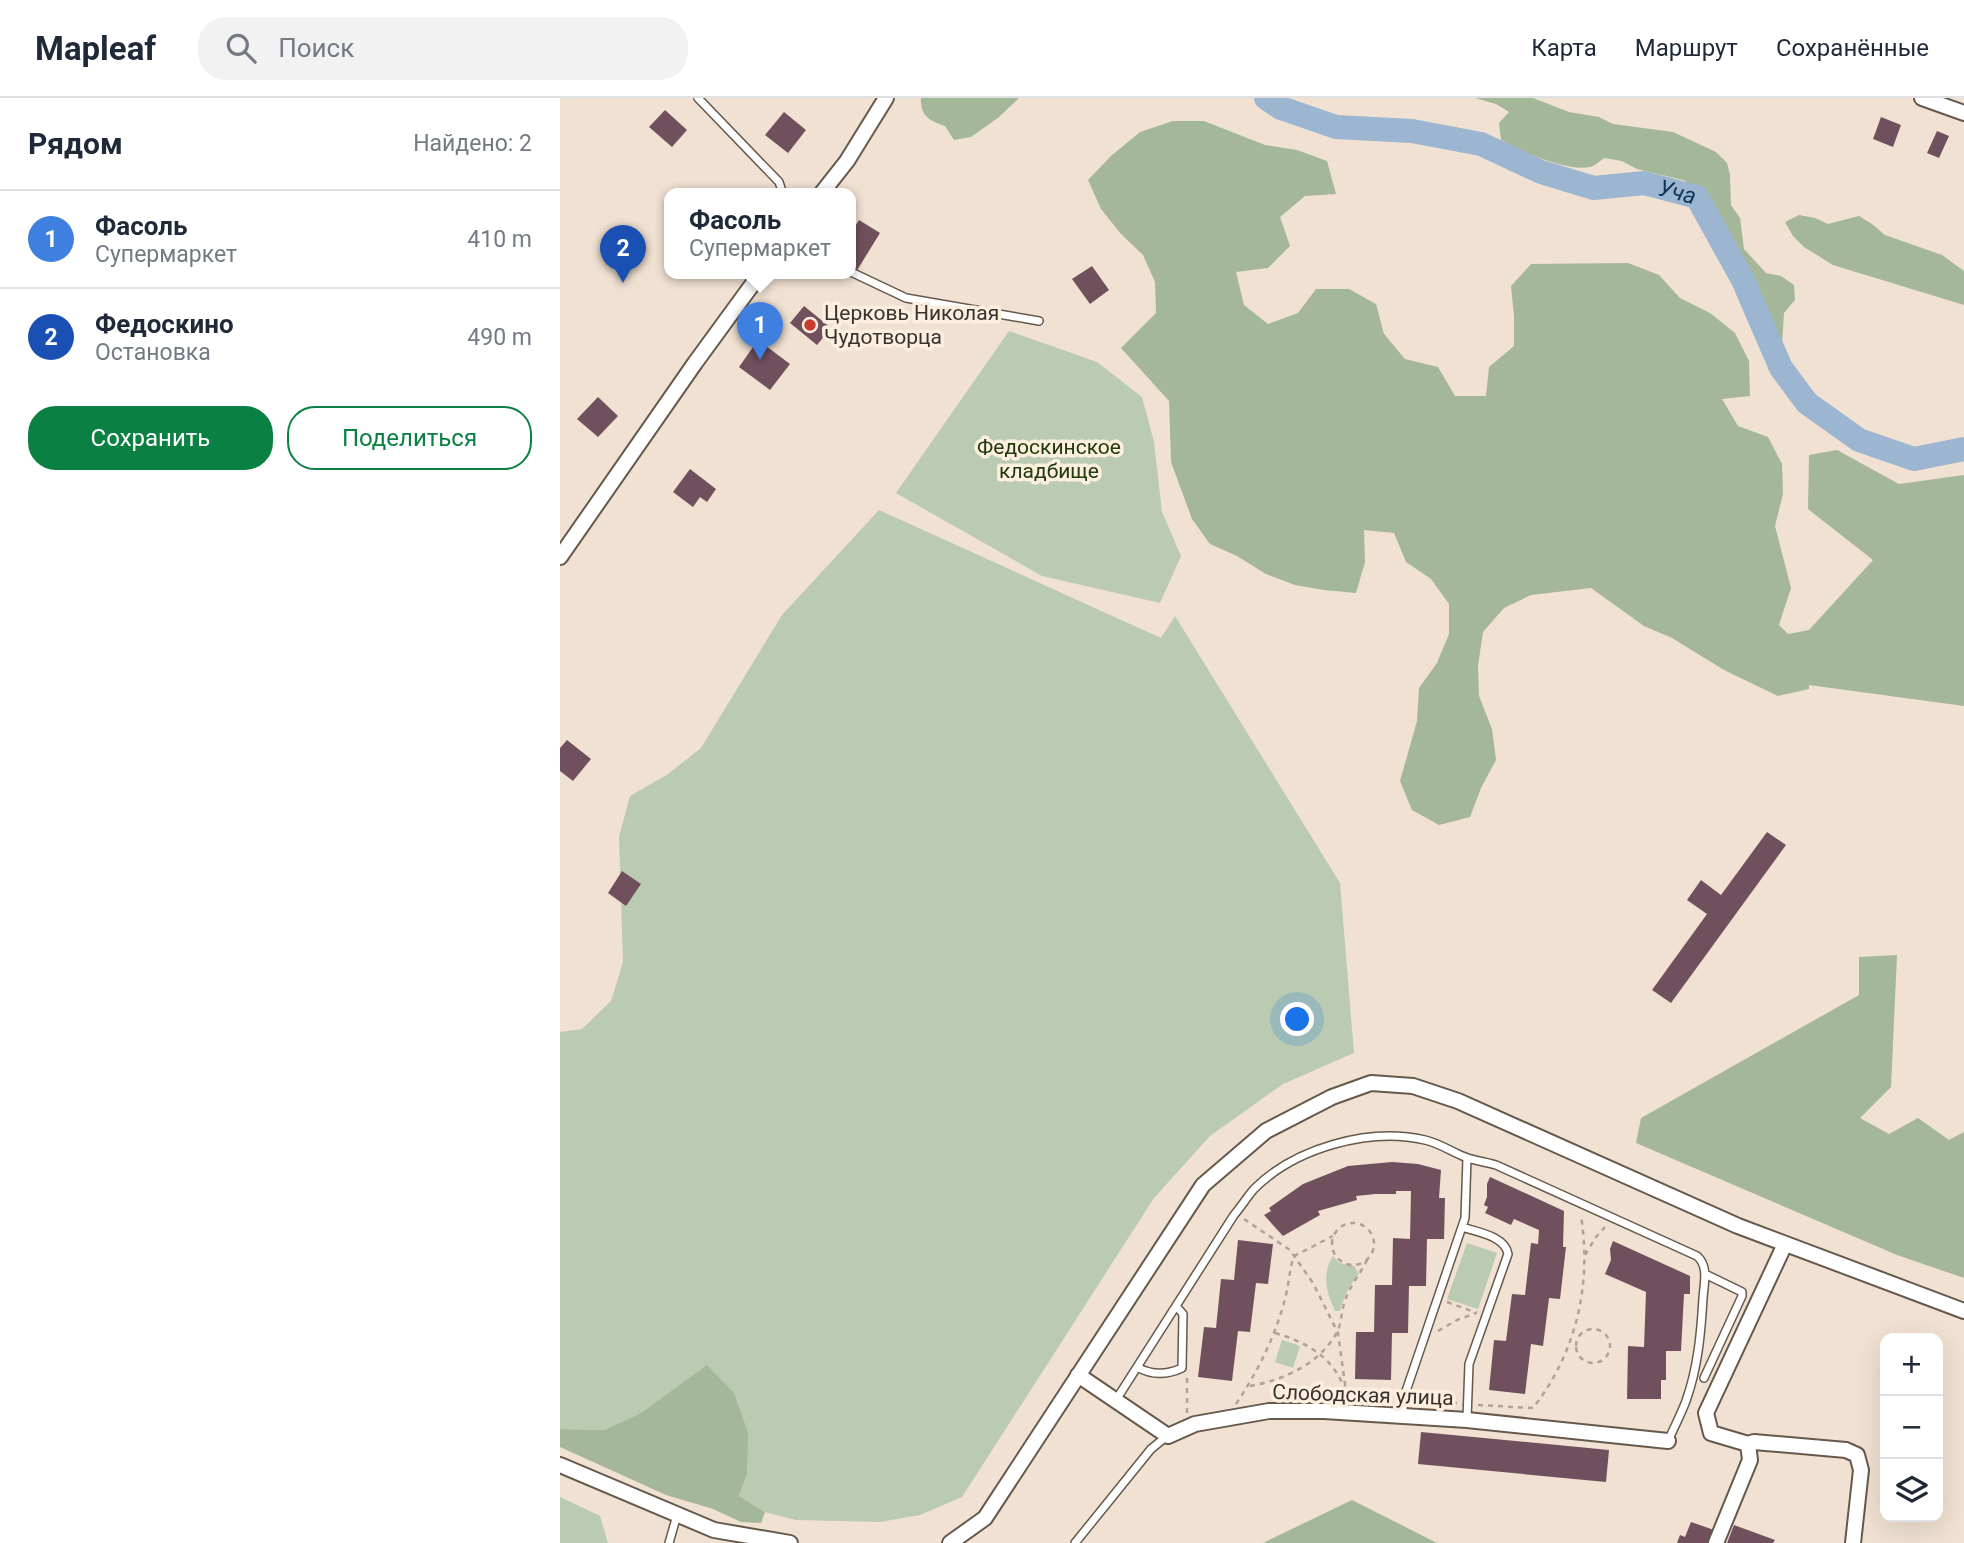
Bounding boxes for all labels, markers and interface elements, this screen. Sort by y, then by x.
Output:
search box [198,17,688,80]
text: Mapleaf [35,29,156,68]
icon: search [222,29,260,67]
text: Поиск [278,33,354,63]
text: Карта [1531,34,1597,62]
text: Маршрут [1635,34,1738,62]
text: Сохранённые [1776,34,1929,62]
text: Рядом [28,126,123,161]
text: Найдено: 2 [413,130,532,157]
water label: Уча [1656,174,1699,210]
popup [664,188,856,279]
text: Фасоль [689,205,781,235]
text: Фасоль [95,211,187,241]
pin: 2 [600,225,646,283]
text: 1 [44,226,58,253]
text: 410 m [467,226,532,253]
text: Супермаркет [689,235,831,262]
text: Супермаркет [95,241,237,268]
place label: Церковь Николая Чудотворца [824,301,999,349]
pin: 1 [737,302,783,360]
text: Федоскино [95,309,234,339]
marker: Церковь Николая Чудотворца [802,317,818,333]
text: 2 [44,324,58,351]
text: 490 m [467,324,532,351]
text: Остановка [95,339,211,366]
button: Сохранить [28,406,273,470]
button: Поделиться [287,406,532,470]
park label: Федоскинское кладбище [977,435,1121,483]
your location [1280,1002,1314,1036]
map controls [1880,1333,1943,1522]
button: + [1880,1333,1943,1396]
street label: Слободская улица [1272,1380,1454,1410]
button: − [1880,1396,1943,1459]
button: layers [1880,1459,1943,1522]

